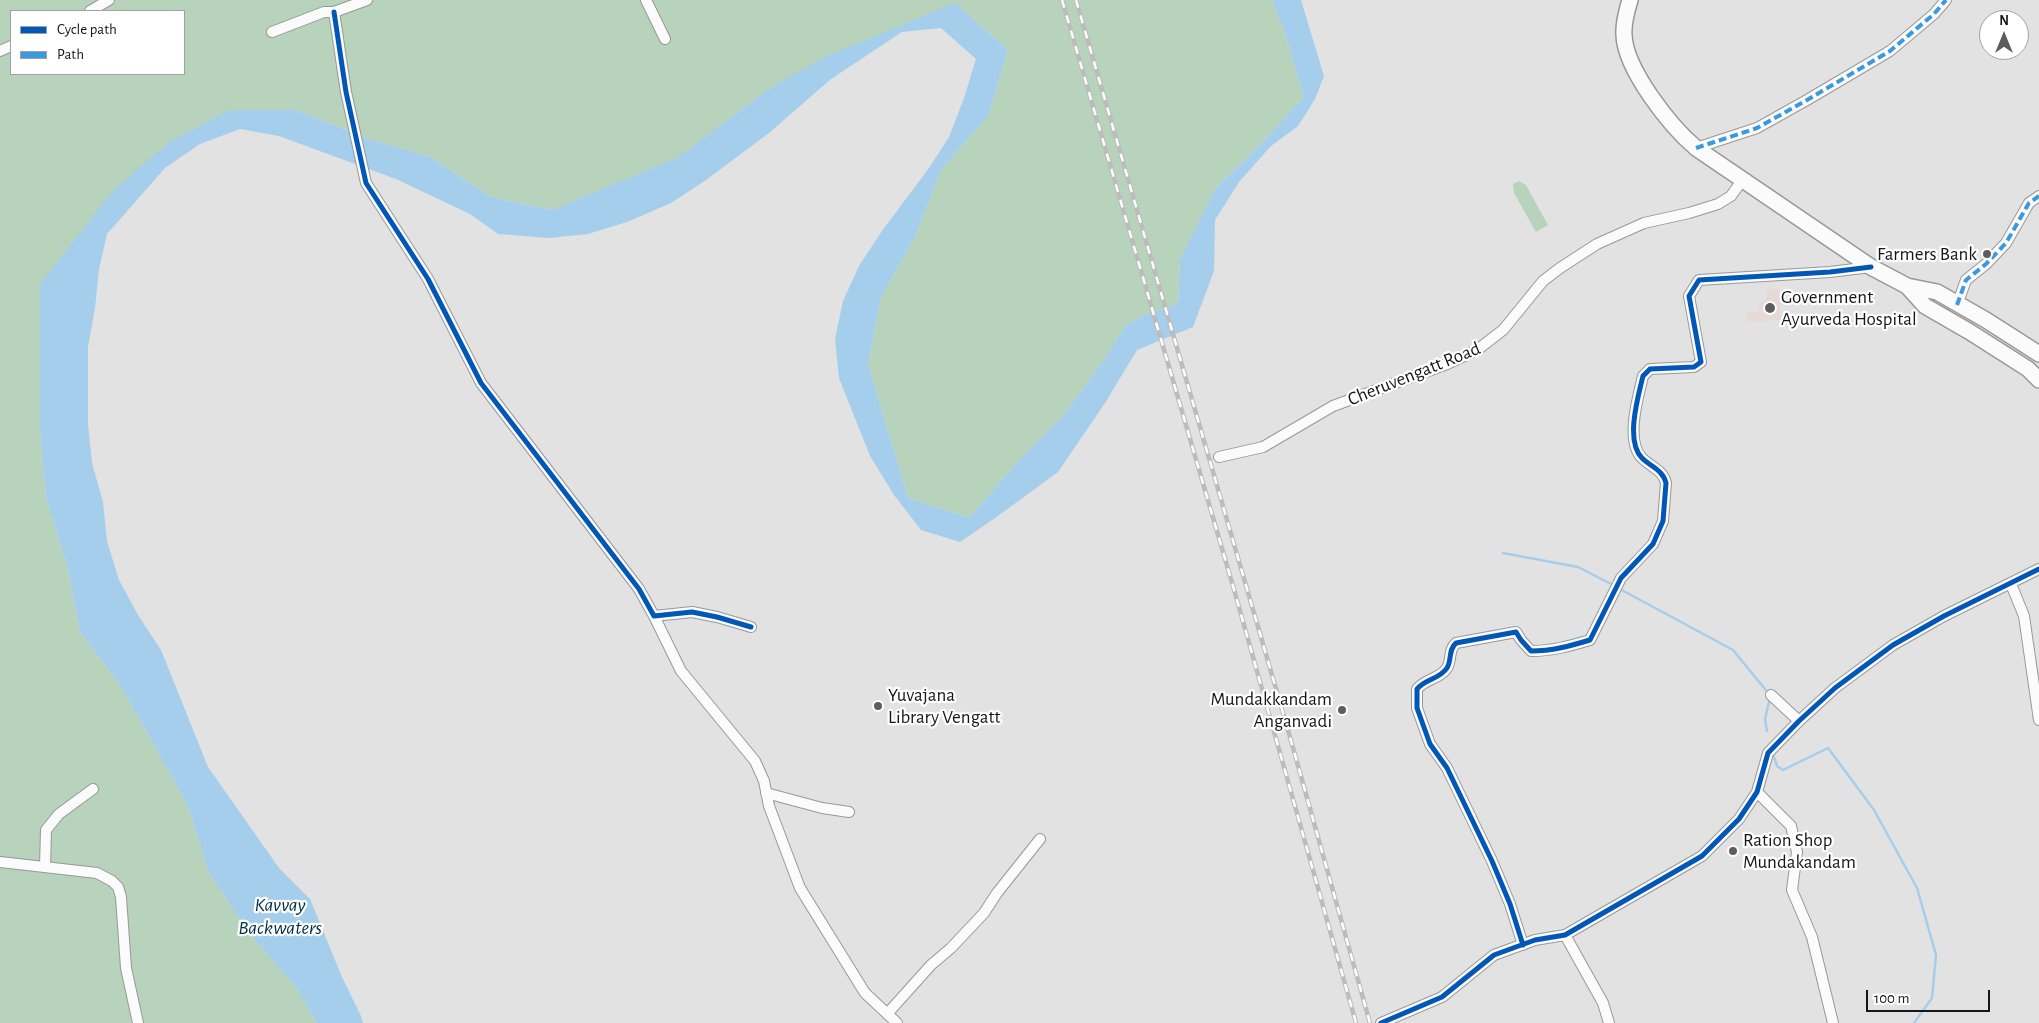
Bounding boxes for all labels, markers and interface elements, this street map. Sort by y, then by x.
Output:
legend [10,10,185,75]
north arrow [1979,10,2029,60]
text: N [1999,14,2009,28]
text: Cycle path [57,22,117,37]
text: Path [57,47,84,62]
place label: Farmers Bank [1877,243,1977,265]
marker: Farmers Bank [1981,248,1993,260]
place label: Government Ayurveda Hospital [1781,286,1917,330]
marker: Government Ayurveda Hospital [1763,301,1777,315]
street label: Cheruvengatt Road [1344,337,1484,411]
place label: Yuvajana Library Vengatt [888,684,1001,728]
place label: Mundakkandam Anganvadi [1210,688,1332,732]
marker: Yuvajana Library Vengatt [872,700,884,712]
marker: Mundakkandam Anganvadi [1336,704,1348,716]
place label: Ration Shop Mundakandam [1743,829,1856,873]
marker: Ration Shop Mundakandam [1727,845,1739,857]
water label: Kavvay Backwaters [238,893,322,940]
scale bar [1869,980,1993,1012]
text: 100 m [1874,991,1909,1006]

